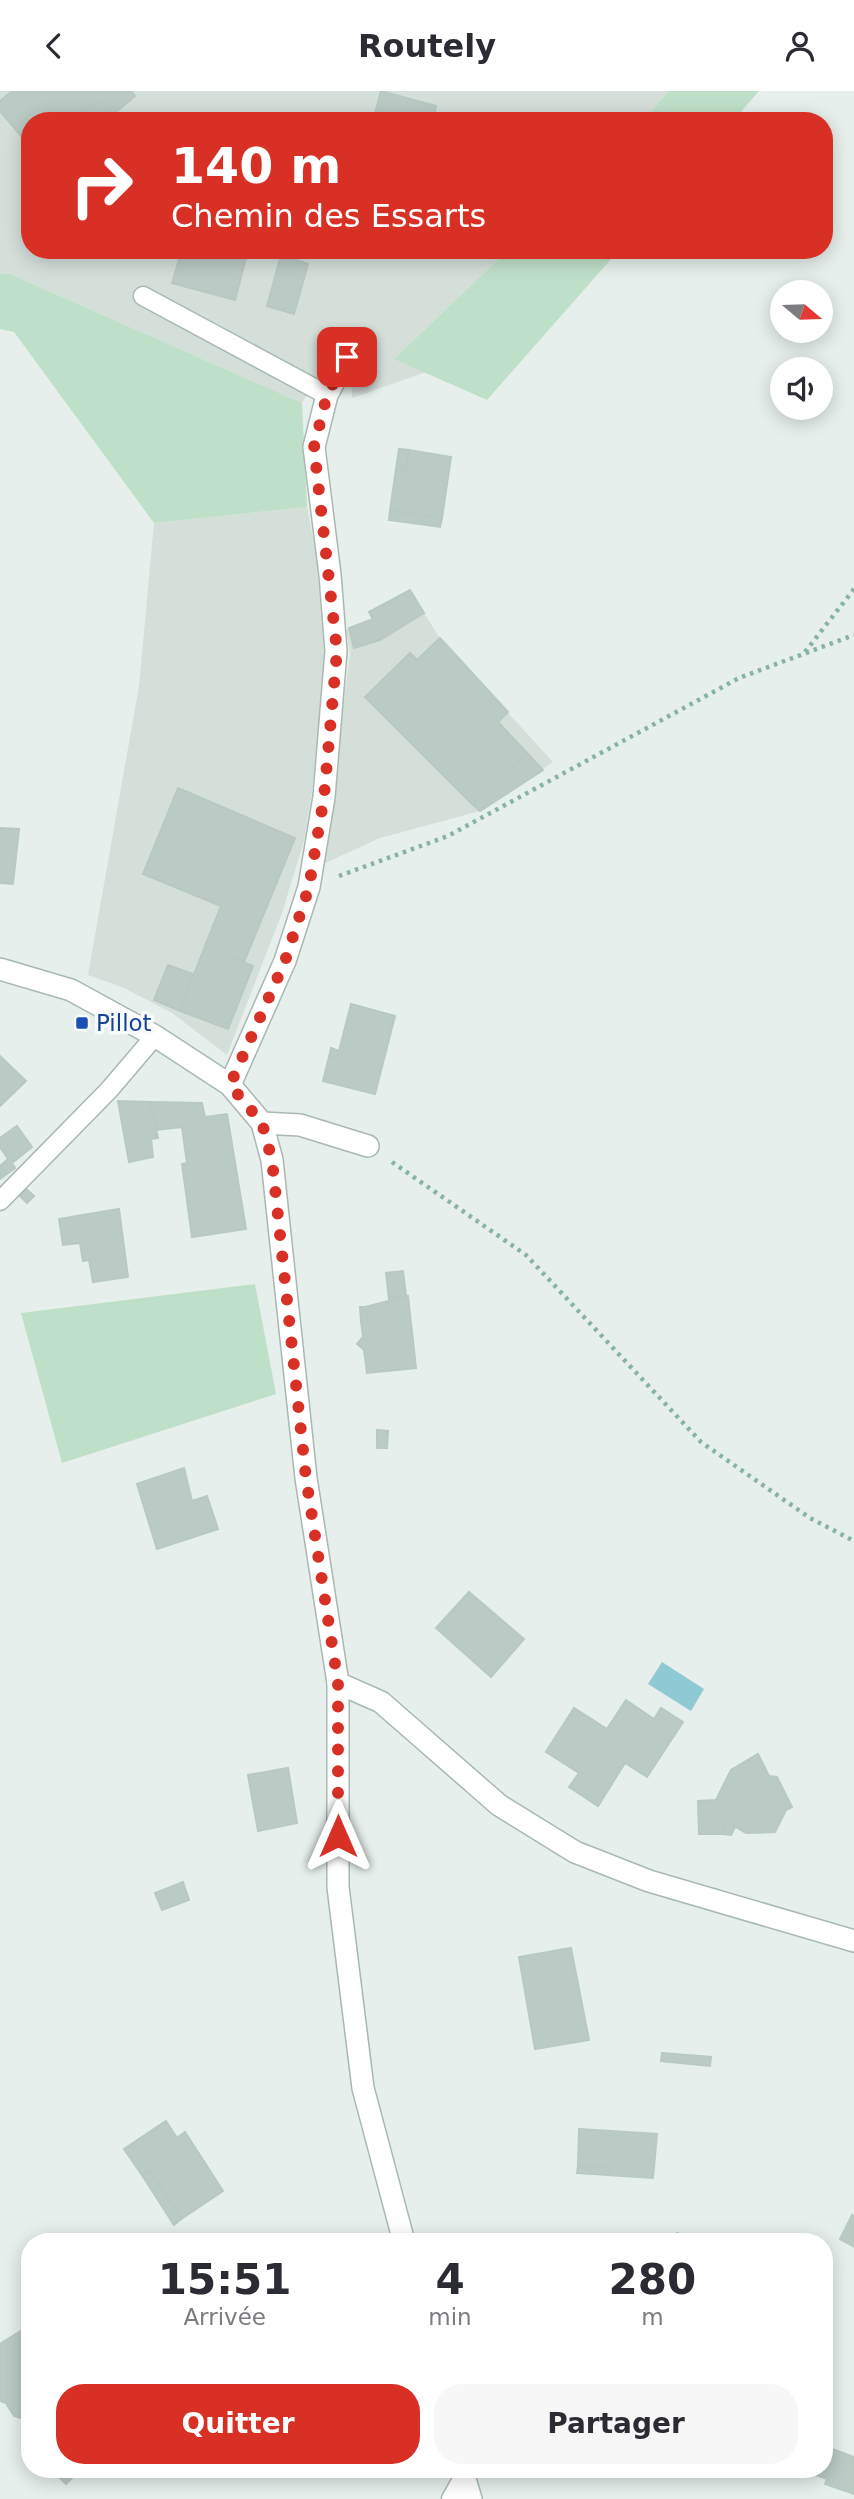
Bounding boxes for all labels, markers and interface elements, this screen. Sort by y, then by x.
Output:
icon: back [35,27,73,65]
text: Routely [358,27,496,65]
icon: person [781,27,819,65]
text: 140 m [171,138,341,195]
icon: right [56,140,147,231]
text: Chemin des Essarts [171,197,486,235]
north arrow [770,280,833,343]
map controls [770,280,833,420]
pin [317,327,377,387]
icon: arrive [328,338,366,376]
button: sound [770,357,833,420]
place label: Pillot [96,1010,152,1036]
marker: Pillot [74,1015,90,1031]
position arrow [301,1799,375,1873]
text: 15:51 [158,2255,292,2304]
text: 4 [435,2255,465,2304]
text: 280 [609,2255,696,2304]
text: Arrivée [183,2304,266,2330]
text: min [428,2304,472,2330]
text: m [641,2304,664,2330]
button: Quitter [56,2384,420,2464]
button: Partager [434,2384,798,2464]

